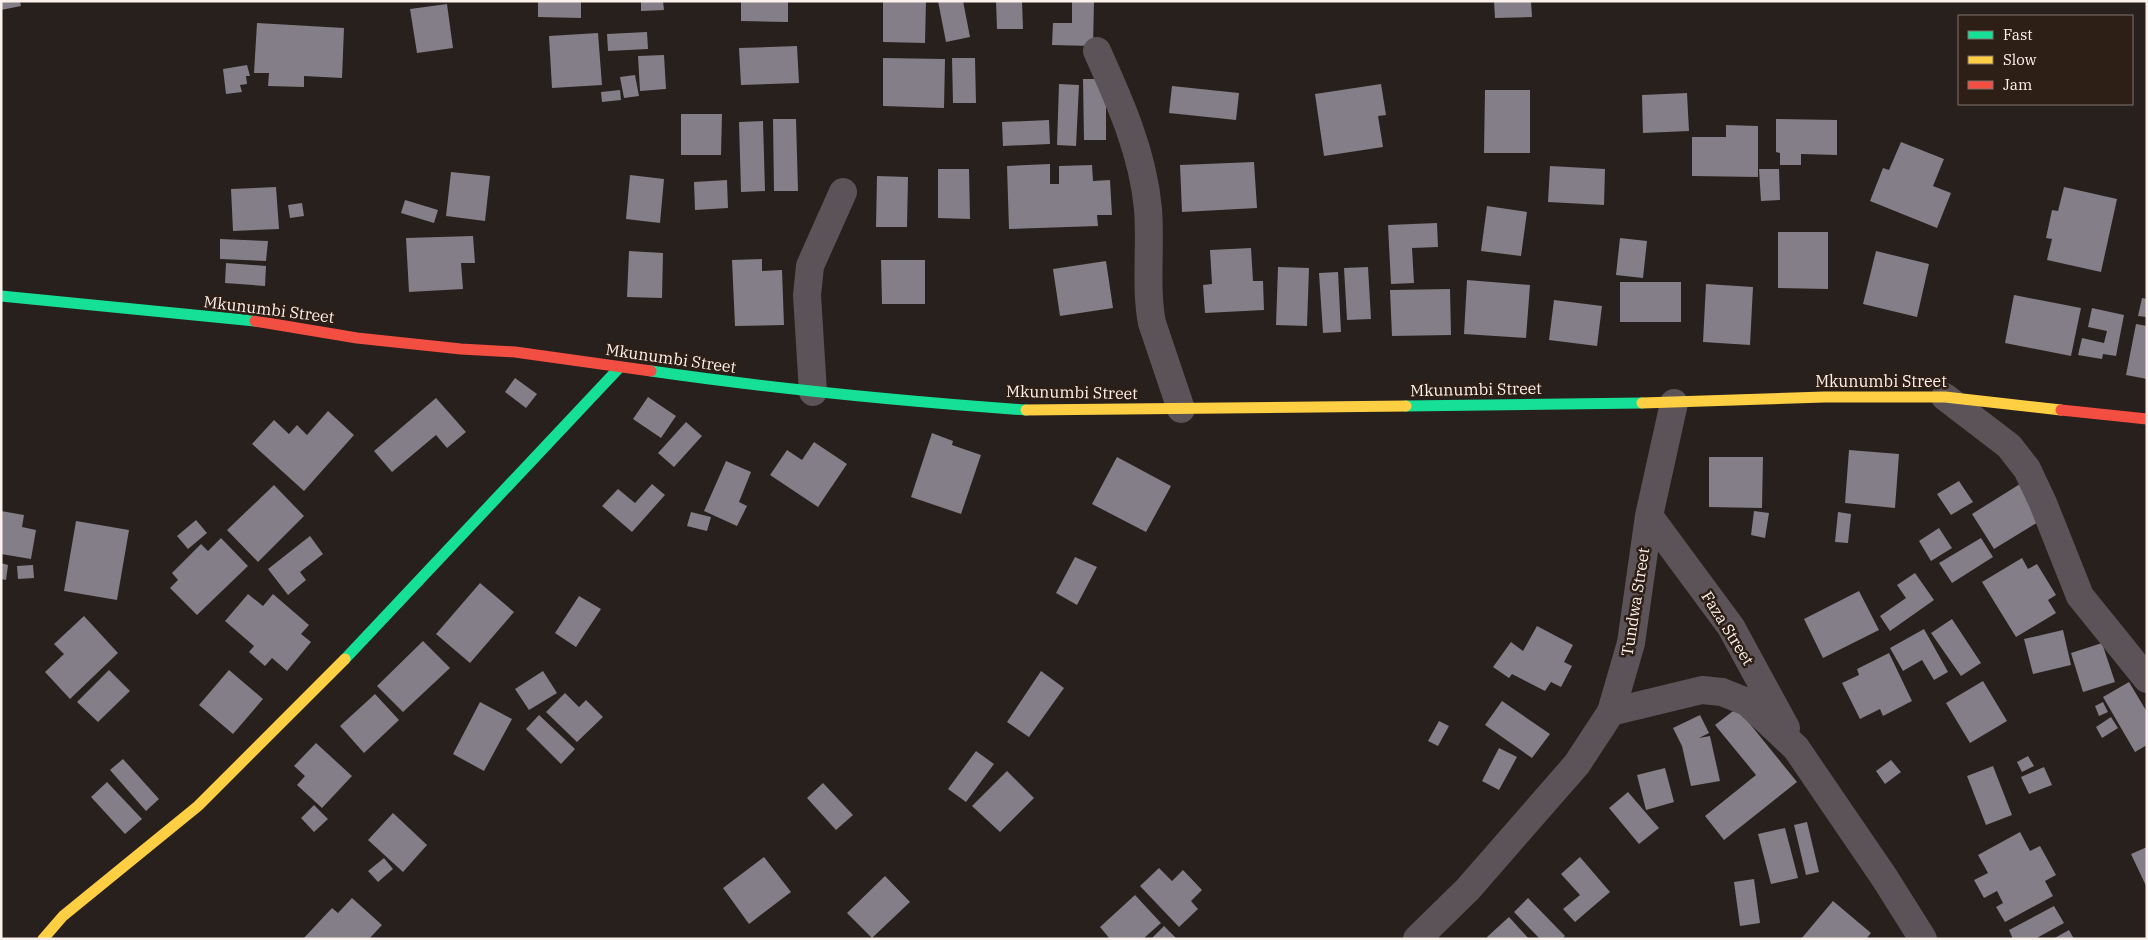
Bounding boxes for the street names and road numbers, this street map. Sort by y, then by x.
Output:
street label: Mkunumbi Street [202,291,336,327]
street label: Mkunumbi Street [604,339,738,377]
street label: Mkunumbi Street [1815,371,1947,391]
street label: Mkunumbi Street [1410,378,1542,400]
street label: Mkunumbi Street [1006,381,1138,403]
street label: Tundwa Street [1617,546,1654,658]
street label: Faza Street [1697,587,1759,669]

